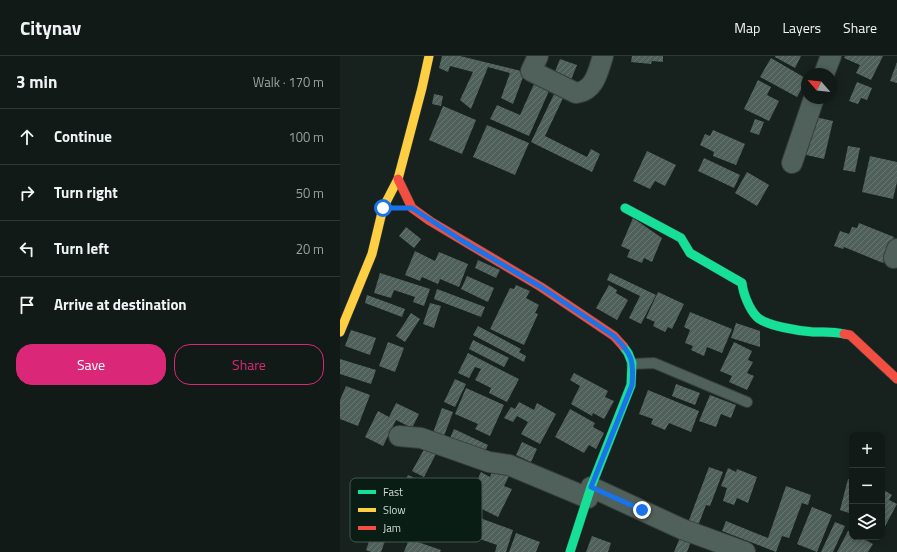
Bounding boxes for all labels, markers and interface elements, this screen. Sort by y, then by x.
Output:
text: Citynav [20,13,81,42]
text: Map [734,17,760,38]
text: Layers [782,17,821,38]
text: Share [843,17,877,38]
north arrow [801,68,837,104]
text: 3 min [16,69,57,95]
text: Walk · 170 m [253,72,324,92]
text: Continue [54,125,112,148]
icon: ahead [16,126,38,148]
text: 100 m [288,127,324,147]
text: Turn right [54,181,118,204]
icon: right [16,182,38,204]
text: 50 m [296,183,324,203]
route start [374,199,392,217]
text: Turn left [54,237,109,260]
icon: left [16,238,38,260]
text: 20 m [296,239,324,259]
text: Arrive at destination [54,293,187,316]
icon: arrive [16,294,38,316]
button: Save [16,344,166,385]
button: Share [174,344,324,385]
map controls [849,432,885,540]
button: + [849,432,885,468]
button: − [849,468,885,504]
legend [350,478,482,542]
text: Fast [383,484,403,500]
route end [633,501,651,519]
text: Slow [383,502,406,518]
button: layers [849,504,885,540]
text: Jam [383,520,401,536]

